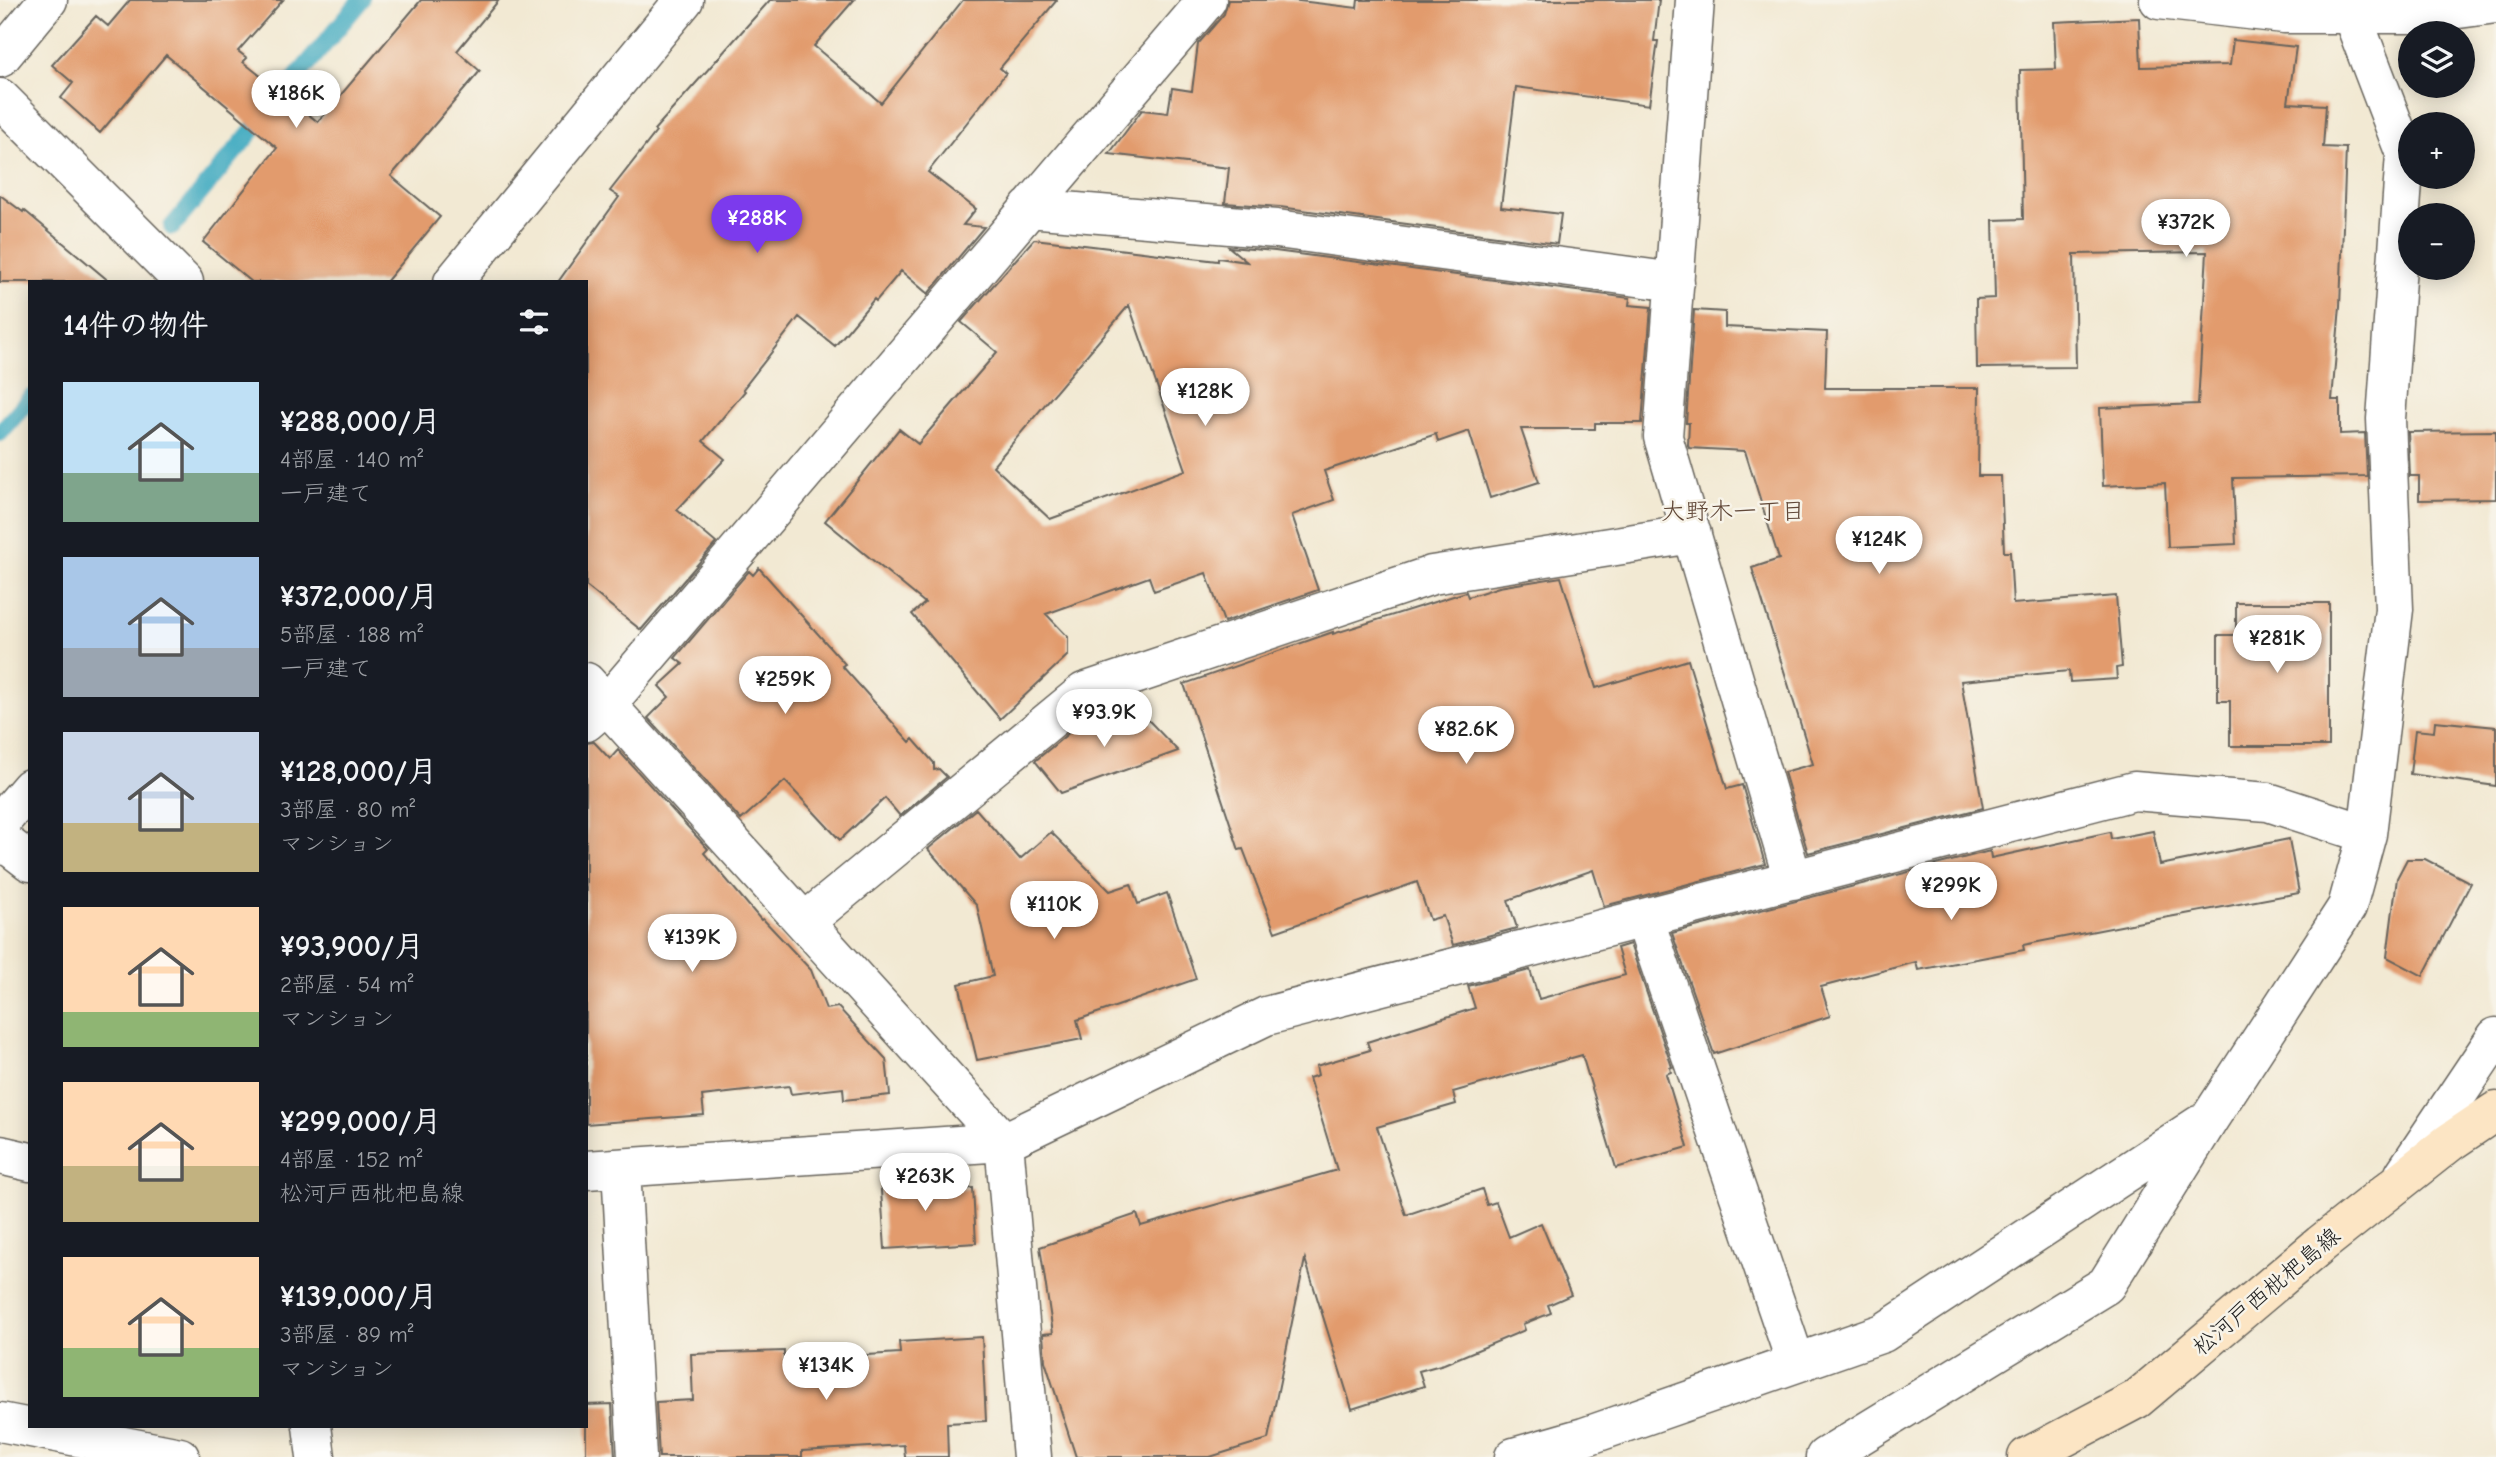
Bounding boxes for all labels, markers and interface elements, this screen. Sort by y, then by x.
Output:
map controls [2398,21,2475,280]
button: layers [2398,21,2475,98]
pin: ¥186K [247,71,345,130]
text: ¥186K [267,79,325,106]
button: + [2398,112,2475,189]
pin: ¥288K [708,196,806,255]
pin: ¥372K [2137,200,2235,259]
button: − [2398,203,2475,280]
text: ¥288K [727,204,787,231]
text: ¥372K [2157,208,2215,235]
icon: filters [515,303,553,341]
text: 14件の物件 [63,308,209,343]
pin: ¥128K [1156,368,1254,428]
text: ¥128K [1177,377,1233,404]
text: ¥288,000/月 [280,404,441,439]
icon: home [119,410,203,494]
text: 4部屋 · 140 m² [280,446,423,473]
text: 一戸建て [280,480,372,507]
district label: 大野木一丁目 [1661,497,1805,525]
pin: ¥124K [1830,516,1928,576]
text: ¥124K [1852,525,1906,552]
text: ¥372,000/月 [280,579,438,614]
icon: home [119,585,203,669]
pin: ¥281K [2228,616,2326,675]
text: 5部屋 · 188 m² [280,621,423,648]
text: ¥281K [2249,624,2305,651]
text: 一戸建て [280,655,372,682]
pin: ¥259K [736,656,834,716]
text: ¥259K [755,665,815,692]
pin: ¥93.9K [1047,690,1161,749]
text: ¥93.9K [1072,698,1136,725]
pin: ¥82.6K [1409,706,1523,766]
text: ¥82.6K [1434,715,1498,742]
text: ¥128,000/月 [280,754,437,789]
icon: home [119,760,203,844]
text: 3部屋 · 80 m² [280,796,415,823]
text: マンション [280,830,394,857]
pin: ¥299K [1902,862,2000,922]
text: ¥299K [1921,871,1981,898]
pin: ¥110K [1005,881,1103,941]
text: ¥110K [1026,890,1082,917]
pin: ¥139K [643,914,741,974]
text: ¥139K [664,923,720,950]
text: ¥93,900/月 [280,929,424,964]
icon: home [119,935,203,1019]
text: 2部屋 · 54 m² [280,971,413,998]
text: マンション [280,1005,394,1032]
text: ¥299,000/月 [280,1104,441,1139]
icon: home [119,1110,203,1194]
text: 4部屋 · 152 m² [280,1146,423,1173]
pin: ¥263K [876,1154,974,1213]
text: ¥263K [895,1162,955,1189]
text: 松河戸西枇杷島線 [280,1180,464,1207]
street label: 松河戸西枇杷島線 [2187,1222,2345,1361]
text: ¥139,000/月 [280,1279,437,1314]
icon: home [119,1285,203,1369]
text: 3部屋 · 89 m² [280,1321,414,1348]
pin: ¥134K [777,1342,875,1402]
text: ¥134K [798,1351,854,1378]
text: マンション [280,1355,394,1382]

